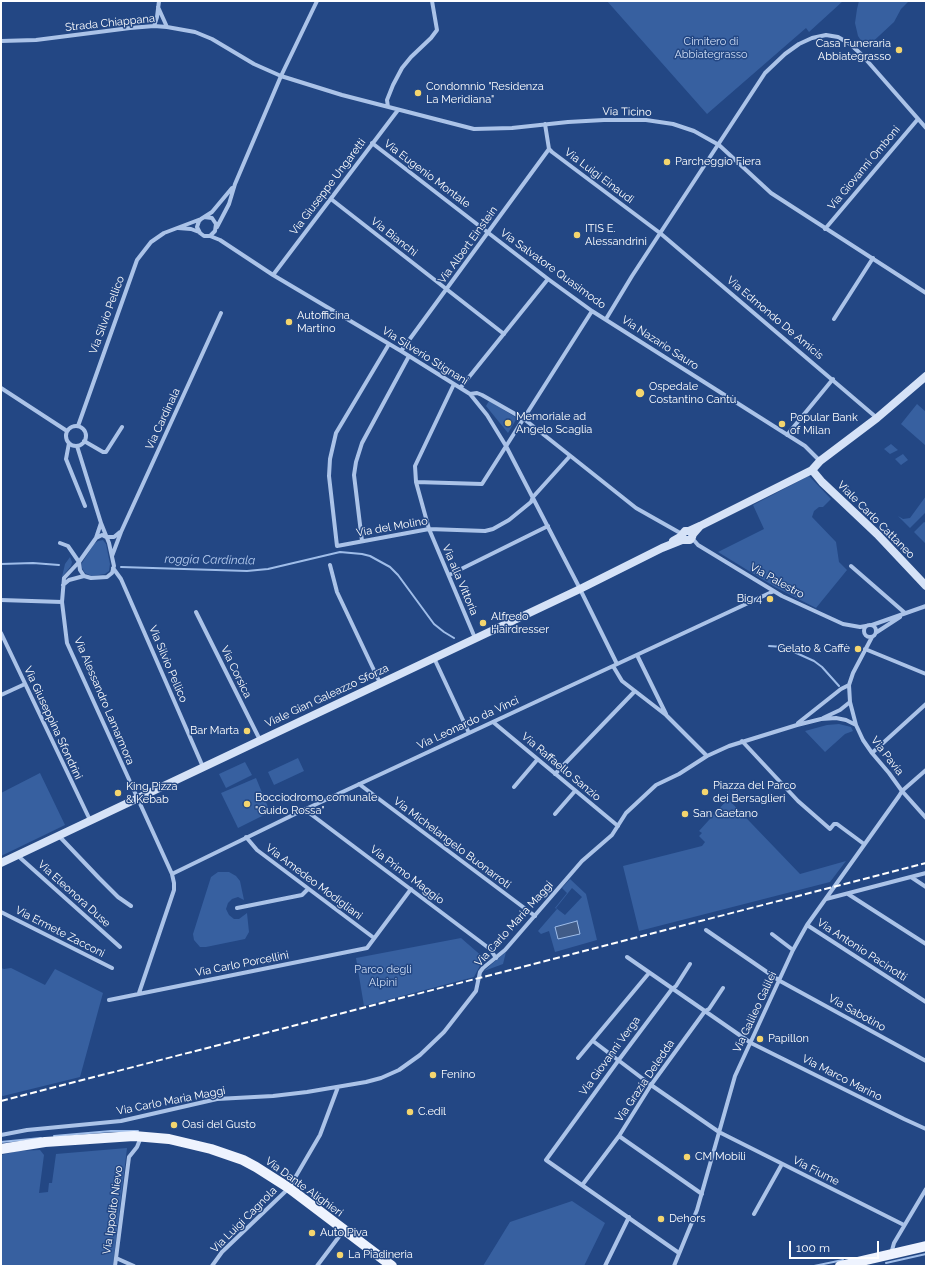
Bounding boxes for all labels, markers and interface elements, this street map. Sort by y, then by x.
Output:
street label: Strada Chiappana [65,12,155,34]
park label: Cimitero di Abbiategrasso [674,35,748,61]
place label: Casa Funeraria Abbiategrasso [816,37,891,63]
marker: Casa Funeraria Abbiategrasso [894,45,904,55]
place label: Condomnio "Residenza La Meridiana" [426,80,544,106]
marker: Condomnio "Residenza La Meridiana" [413,88,423,98]
street label: Via Ticino [602,105,652,119]
street label: Via Giovanni Omboni [825,123,903,213]
street label: Via Giuseppe Ungaretti [287,136,369,238]
street label: Via Eugenio Montale [381,137,473,211]
street label: Via Luigi Einaudi [562,146,636,206]
place label: Parcheggio Fiera [675,155,761,169]
marker: Parcheggio Fiera [662,157,672,167]
street label: Via Albert Einstein [436,204,500,286]
street label: Via Bianchi [368,215,420,259]
place label: ITIS E. Alessandrini [585,222,647,248]
street label: Via Salvatore Quasimodo [498,226,608,312]
marker: ITIS E. Alessandrini [572,230,582,240]
street label: Via Silvio Pellico [87,274,127,356]
street label: Via Edmondo De Amicis [724,274,826,362]
place label: Autofficina Martino [297,309,350,335]
street label: Via Nazario Sauro [619,313,701,373]
marker: Autofficina Martino [284,317,294,327]
street label: Via Silverio Stignani [380,324,470,388]
place label: Ospedale Costantino Cantù [649,380,736,406]
street label: Via Cardinala [143,386,183,452]
marker: Ospedale Costantino Cantù [634,387,646,399]
place label: Memoriale ad Angelo Scaglia [516,410,592,436]
place label: Popular Bank of Milan [790,411,858,437]
marker: Memoriale ad Angelo Scaglia [503,418,513,428]
marker: Popular Bank of Milan [777,419,787,429]
street label: Viale Carlo Cattaneo [835,479,917,561]
street label: Via del Molino [355,514,429,540]
street label: Via alla Vittoria [439,543,481,617]
water label: roggia Cardinala [165,552,255,568]
street label: Via Palestro [748,561,806,601]
place label: Big 4 [737,592,762,606]
marker: Big 4 [765,594,775,604]
place label: Alfredo Hairdresser [491,610,549,636]
marker: Alfredo Hairdresser [478,618,488,628]
street label: Via Silvio Pellico [146,624,190,704]
street label: Via Alessandro Lamarmora [71,635,137,767]
place label: Gelato & Caffè [777,642,850,656]
street label: Via Corsica [218,644,254,700]
marker: Gelato & Caffè [853,644,863,654]
street label: Viale Gian Galeazzo Sforza [263,662,391,730]
street label: Via Giuseppina Sfondrini [21,664,85,782]
street label: Via Leonardo da Vinci [415,694,521,752]
place label: Bar Marta [190,724,239,738]
marker: Bar Marta [242,726,252,736]
street label: Via Raffaello Sanzio [519,730,603,804]
street label: Via Pavia [868,734,906,778]
place label: Piazza del Parco dei Bersaglieri [713,779,796,805]
place label: King Pizza & Kebab [126,780,178,806]
marker: Piazza del Parco dei Bersaglieri [700,787,710,797]
marker: King Pizza & Kebab [113,788,123,798]
place label: Bocciodromo comunale "Guido Rossa" [255,791,377,817]
street label: Via Michelangelo Buonarroti [391,795,513,891]
marker: Bocciodromo comunale "Guido Rossa" [242,799,252,809]
place label: San Gaetano [693,807,758,821]
marker: San Gaetano [680,809,690,819]
street label: Via Amedeo Modigliani [263,841,365,923]
street label: Via Primo Maggio [367,843,447,907]
street label: Via Eleonora Duse [35,858,113,930]
street label: Via Carlo Maria Maggi [472,878,556,970]
street label: Via Ermete Zacconi [13,904,107,960]
street label: Via Antonio Pacinotti [815,916,909,984]
street label: Via Carlo Porcellini [194,948,290,980]
park label: Parco degli Alpini [354,963,412,989]
street label: Via Galileo Galilei [730,969,780,1055]
street label: Via Sabotino [826,992,888,1034]
street label: Via Giovanni Verga [577,1014,643,1098]
place label: Papillon [768,1032,809,1046]
marker: Papillon [755,1034,765,1044]
street label: Via Grazia Deledda [613,1037,677,1125]
street label: Via Marco Marino [800,1052,884,1104]
place label: Fenino [441,1068,475,1082]
marker: Fenino [428,1070,438,1080]
street label: Via Carlo Maria Maggi [115,1084,227,1118]
place label: C.edil [418,1105,446,1119]
marker: C.edil [405,1107,415,1117]
place label: Oasi del Gusto [182,1118,256,1132]
marker: Oasi del Gusto [169,1120,179,1130]
place label: CM Mobili [695,1150,746,1164]
marker: CM Mobili [682,1152,692,1162]
street label: Via Dante Alighieri [263,1154,345,1220]
street label: Via Fiume [790,1154,842,1188]
street label: Via Ippolito Nievo [100,1165,126,1255]
street label: Via Luigi Cagnola [208,1184,280,1256]
place label: Dehors [669,1212,705,1226]
marker: Dehors [656,1214,666,1224]
place label: Auto Piva [320,1226,368,1240]
marker: Auto Piva [307,1228,317,1238]
scale bar [791,1233,881,1259]
text: 100 m [796,1241,830,1255]
place label: La Piadineria [348,1248,413,1262]
marker: La Piadineria [335,1250,345,1260]

